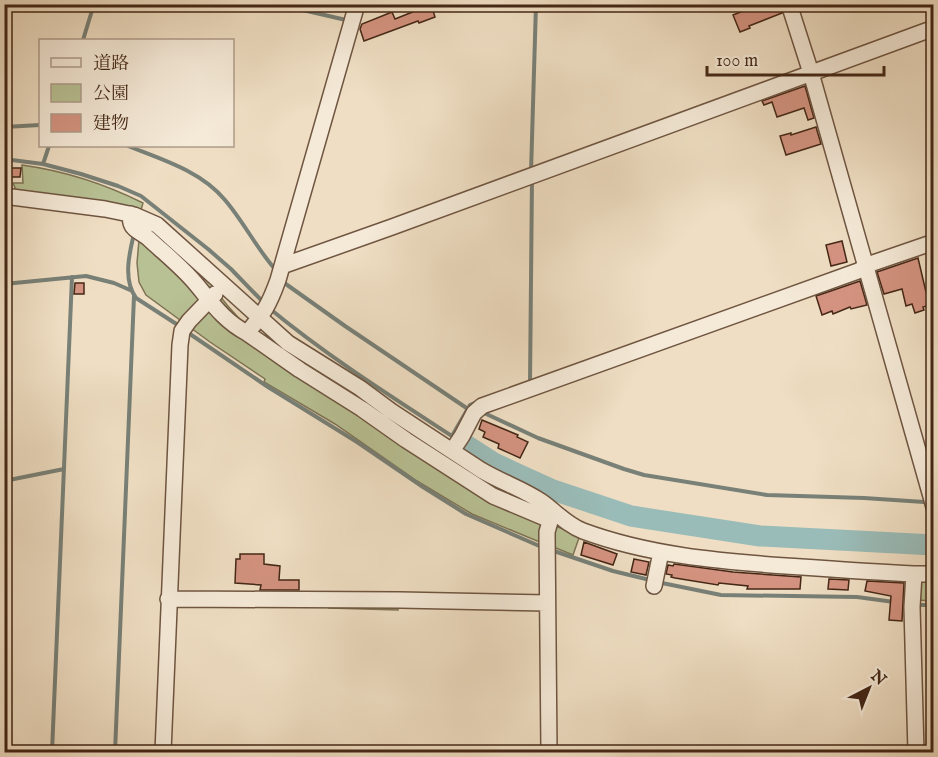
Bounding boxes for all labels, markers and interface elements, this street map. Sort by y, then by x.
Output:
legend [39,39,234,147]
scale bar [707,39,884,77]
text: 100 m [716,50,758,73]
text: 道路 [93,53,129,76]
text: 公園 [93,83,129,106]
text: 建物 [93,113,129,136]
north arrow [839,658,899,718]
text: N [865,666,890,691]

